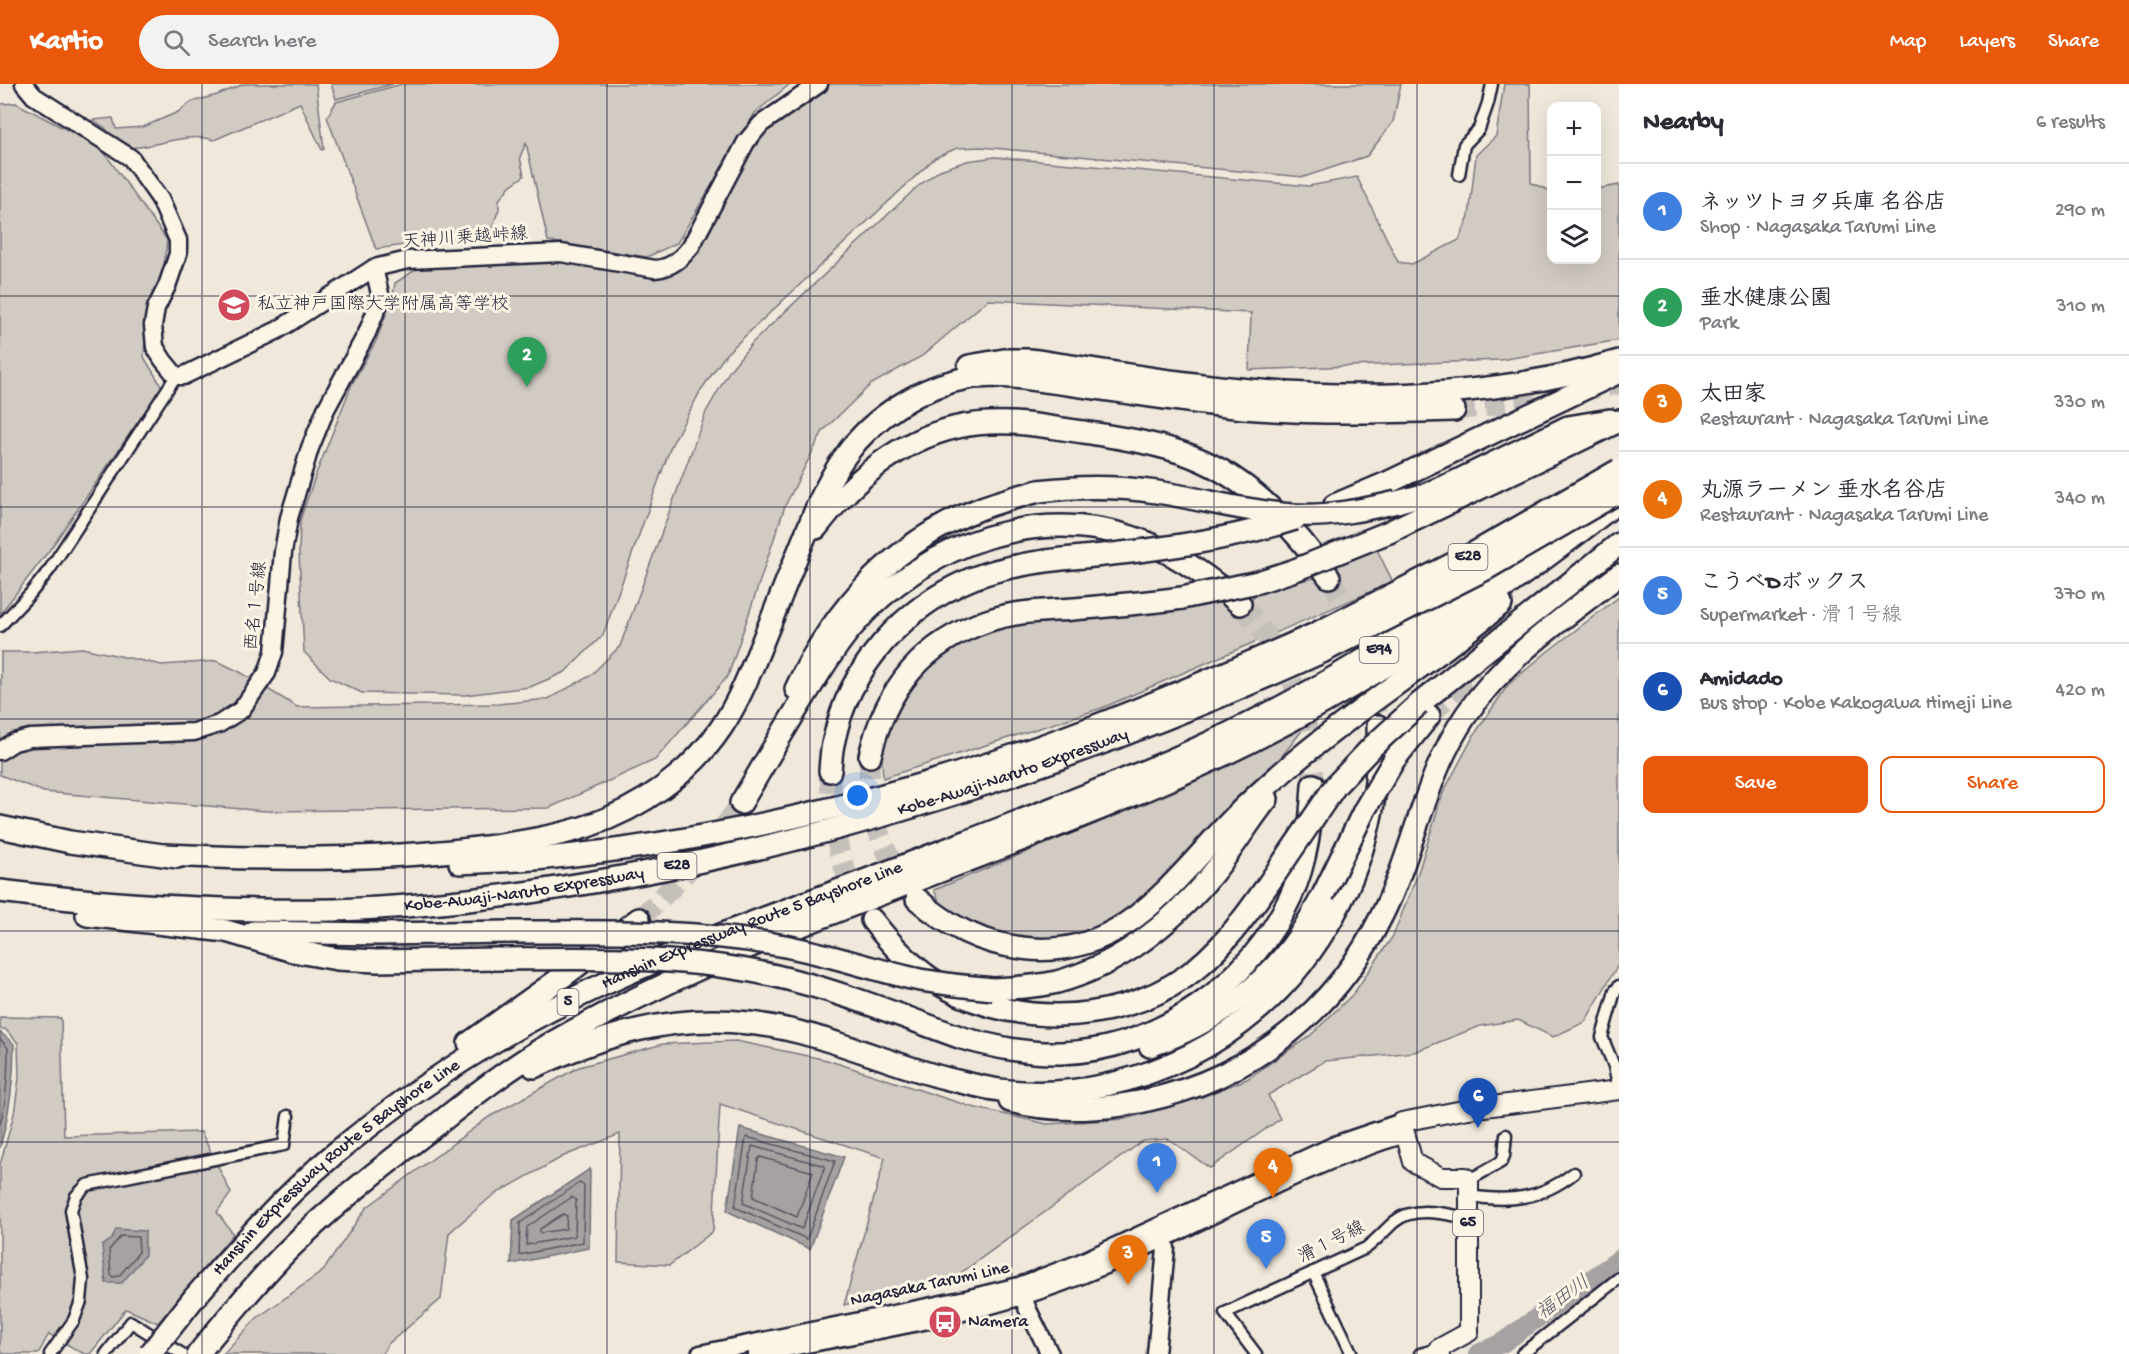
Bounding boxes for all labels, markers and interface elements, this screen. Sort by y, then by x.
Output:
search box [139,15,559,69]
text: Kartio [30,26,103,59]
icon: search [160,26,193,59]
text: Search here [208,29,316,55]
text: Map [1890,30,1926,55]
text: Layers [1959,30,2015,55]
text: Share [2048,30,2099,55]
map controls [1547,102,1601,264]
button: + [1547,102,1601,156]
text: Nearby [1643,108,1724,139]
text: 6 results [2036,112,2105,135]
button: − [1547,156,1601,210]
text: ネッツトヨタ兵庫 名谷店 [1700,191,1946,217]
text: 1 [1658,200,1667,223]
text: 290 m [2055,200,2105,223]
button: layers [1547,210,1601,264]
text: Shop · Nagasaka Tarumi Line [1700,217,1936,240]
street label: 天神川乗越峠線 [401,223,529,254]
school or university icon: 私立神戸国際大学附属高等学校 [216,287,252,323]
text: 垂水健康公園 [1700,287,1832,313]
place label: 私立神戸国際大学附属高等学校 [257,294,509,316]
text: 2 [1658,296,1667,319]
text: 310 m [2056,296,2105,319]
text: Park [1700,313,1738,336]
pin: 2 [508,338,546,387]
text: 太田家 [1700,383,1766,409]
text: 3 [1657,392,1668,415]
text: 330 m [2054,392,2105,415]
text: Restaurant · Nagasaka Tarumi Line [1700,409,1988,432]
text: 丸源ラーメン 垂水名谷店 [1700,479,1947,505]
text: 4 [1658,488,1667,511]
text: 340 m [2055,488,2105,511]
text: Restaurant · Nagasaka Tarumi Line [1700,505,1988,528]
road number: E28 [1448,544,1488,570]
street label: 西名１号線 [241,560,272,652]
text: こうべDボックス [1700,571,1868,597]
text: 5 [1657,584,1668,607]
text: 370 m [2054,584,2105,607]
text: Supermarket · 滑１号線 [1700,605,1901,628]
road number: E94 [1360,637,1398,663]
text: Amidado [1700,667,1783,693]
text: 6 [1657,680,1668,703]
text: 420 m [2055,680,2105,703]
text: Bus stop · Kobe Kakogawa Himeji Line [1700,693,2012,716]
street label: Kobe-Awaji-Naruto Expressway [895,724,1131,821]
button: Save [1643,756,1868,813]
button: Share [1880,756,2105,813]
your location [843,781,872,810]
road number: E28 [658,853,696,879]
street label: Hanshin Expressway Route 5 Bayshore Line [598,857,906,994]
street label: Kobe-Awaji-Naruto Expressway [403,863,646,917]
road number: 5 [558,989,578,1015]
street label: Hanshin Expressway Route 5 Bayshore Line [208,1054,465,1280]
pin: 6 [1458,1078,1498,1128]
pin: 1 [1138,1144,1176,1193]
pin: 4 [1254,1148,1292,1198]
road number: 65 [1453,1210,1483,1236]
street label: 滑１号線 [1295,1216,1369,1269]
pin: 5 [1246,1220,1286,1269]
pin: 3 [1108,1236,1148,1285]
street label: Nagasaka Tarumi Line [849,1258,1012,1312]
water label: 福田川 [1532,1271,1595,1326]
bus stop icon: Namera [927,1304,963,1340]
place label: Namera [968,1312,1029,1333]

